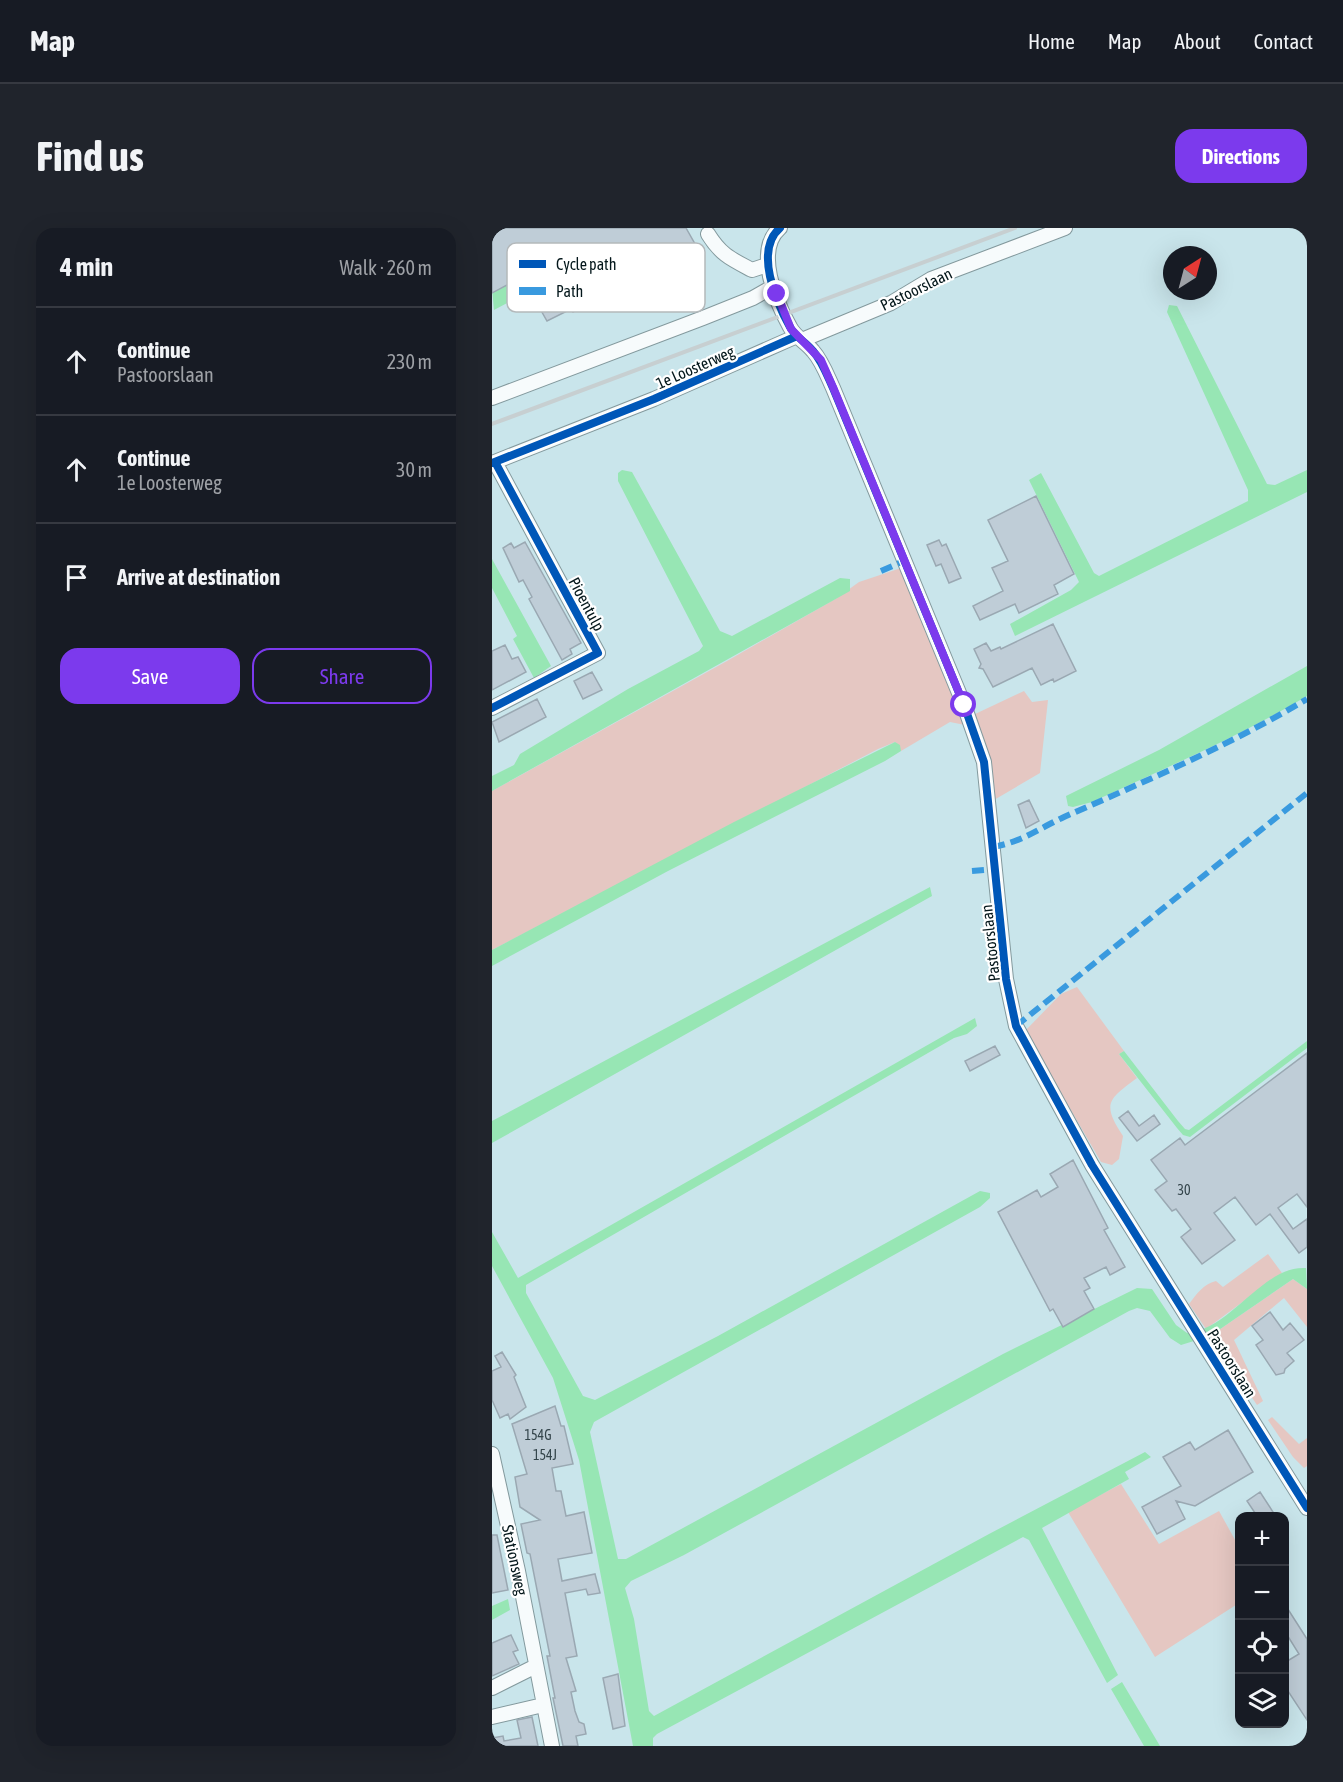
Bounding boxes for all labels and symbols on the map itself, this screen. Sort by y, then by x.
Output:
legend [507,243,705,312]
north arrow [1163,246,1217,300]
text: Cycle path [556,255,616,274]
street label: Pastoorslaan [877,264,955,314]
route end [763,280,789,306]
text: Path [556,282,583,300]
street label: 1e Loosterweg [653,342,737,393]
street label: Pioentulp [565,574,609,634]
route start [950,691,976,717]
street label: Pastoorslaan [977,904,1003,982]
house number: 30 [1177,1182,1191,1198]
street label: Pastoorslaan [1204,1325,1260,1401]
house number: 154G [524,1427,552,1443]
house number: 154J [533,1447,557,1463]
street label: Stationsweg [498,1523,531,1597]

